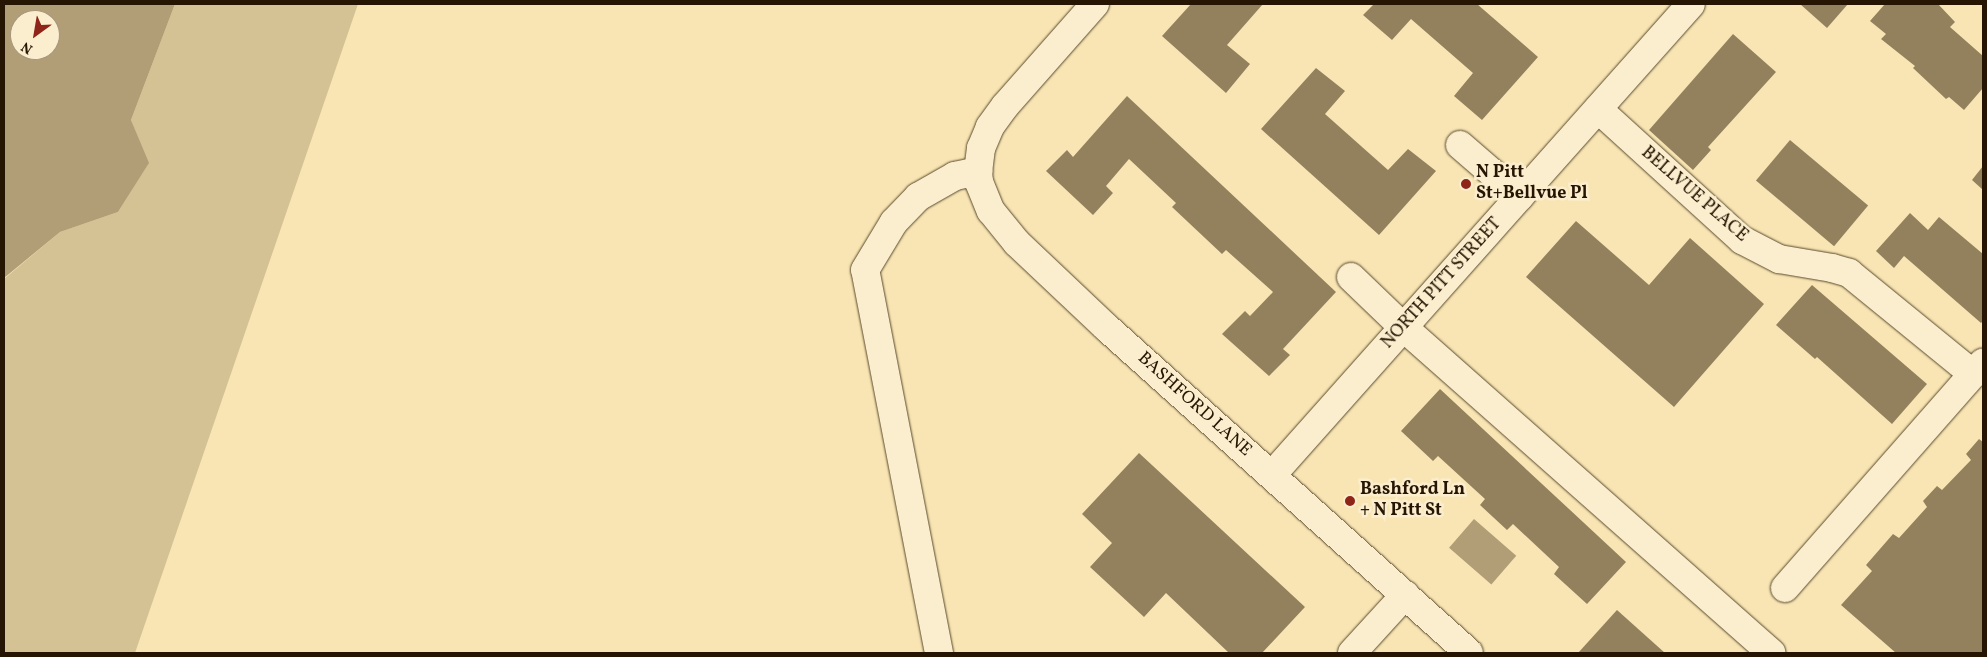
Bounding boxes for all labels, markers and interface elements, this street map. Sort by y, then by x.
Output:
north arrow [10,10,60,60]
text: N [18,37,37,58]
street label: BELLVUE PLACE [1636,143,1752,247]
place label: N Pitt St+Bellvue Pl [1476,163,1588,205]
marker: N Pitt St+Bellvue Pl [1460,178,1472,190]
street label: NORTH PITT STREET [1377,214,1507,354]
street label: BASHFORD LANE [1132,348,1256,462]
place label: Bashford Ln + N Pitt St [1360,480,1465,522]
marker: Bashford Ln + N Pitt St [1344,495,1356,507]

